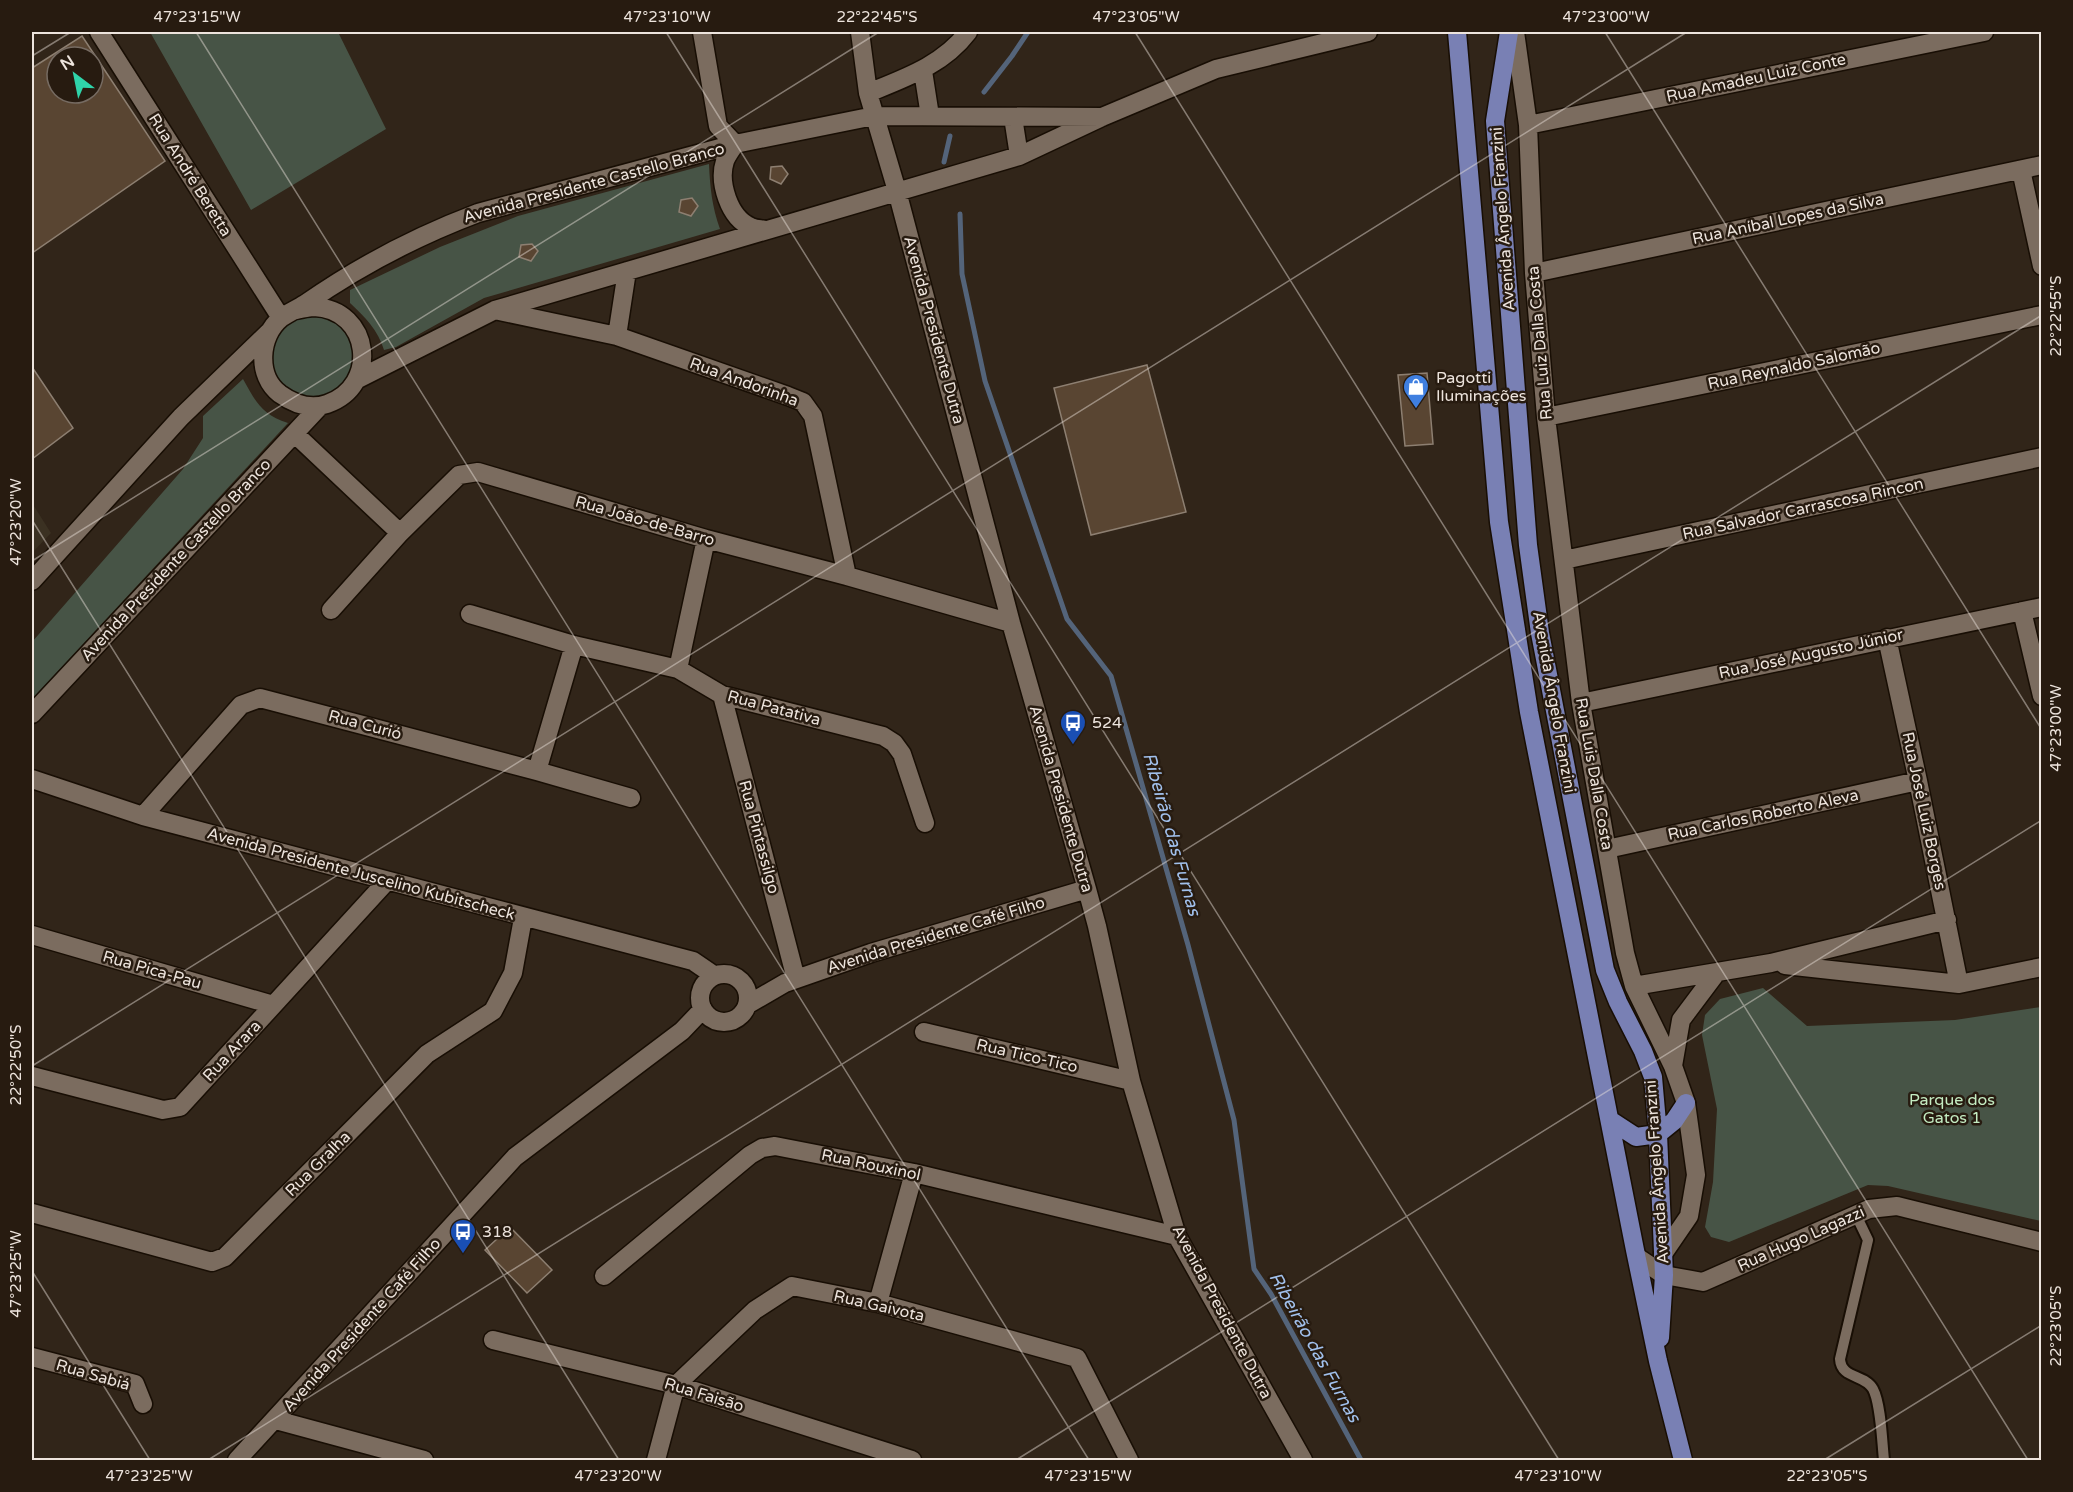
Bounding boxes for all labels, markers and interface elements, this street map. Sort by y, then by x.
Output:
text: 47°23'15"W [153,8,241,26]
text: 47°23'10"W [623,8,711,26]
text: 22°22'45"S [837,8,917,26]
text: 47°23'05"W [1092,8,1180,26]
text: 47°23'00"W [1562,8,1650,26]
north arrow [45,45,105,105]
street label: Rua Amadeu Luiz Conte [1664,49,1848,107]
text: N [57,51,78,75]
street label: Rua André Beretta [144,110,236,240]
street label: Avenida Ângelo Franzini [1487,126,1519,312]
street label: Avenida Presidente Castello Branco [461,138,727,228]
street label: Rua Aníbal Lopes da Silva [1690,189,1886,249]
street label: Avenida Presidente Dutra [899,234,969,426]
street label: Rua Luiz Dalla Costa [1523,265,1557,421]
text: 22°22'55"S [2047,276,2065,356]
street label: Rua Reynaldo Salomão [1706,338,1882,394]
street label: Rua Andorinha [687,353,801,411]
place label: Pagotti Iluminações [1436,368,1526,406]
shop icon: Pagotti Iluminações [1401,372,1431,410]
street label: Avenida Presidente Castello Branco [77,455,275,665]
street label: Rua Salvador Carrascosa Rincon [1681,474,1925,544]
text: 47°23'20"W [7,478,25,566]
street label: Rua João-de-Barro [573,492,717,550]
street label: Avenida Ângelo Franzini [1528,610,1580,794]
street label: Rua José Augusto Júnior [1717,624,1906,683]
text: 47°23'00"W [2047,684,2065,772]
street label: Rua Patativa [725,686,823,730]
street label: Rua Luis Dalla Costa [1571,696,1617,852]
street label: Avenida Presidente Dutra [1025,703,1097,895]
street label: Rua Curió [326,706,404,744]
bus stop icon: 524 [1058,708,1088,746]
place label: 524 [1092,713,1122,733]
street label: Rua José Luiz Borges [1897,730,1951,892]
water label: Ribeirão das Furnas [1138,750,1206,919]
street label: Rua Pintassilgo [734,778,784,896]
street label: Rua Carlos Roberto Aleva [1666,785,1860,845]
street label: Avenida Presidente Juscelino Kubitscheck [205,823,517,925]
street label: Avenida Presidente Café Filho [825,892,1047,978]
street label: Rua Pica-Pau [100,946,204,994]
street label: Rua Arara [199,1016,265,1086]
text: 22°22'50"S [7,1025,25,1105]
street label: Rua Tico-Tico [974,1035,1080,1077]
street label: Avenida Ângelo Franzini [1641,1079,1673,1265]
park label: Parque dos Gatos 1 [1909,1090,1995,1128]
street label: Rua Gralha [281,1127,355,1201]
street label: Rua Rouxinol [820,1145,922,1185]
street label: Rua Hugo Lagazzi [1734,1202,1868,1276]
bus stop icon: 318 [448,1217,478,1255]
place label: 318 [482,1222,512,1242]
street label: Avenida Presidente Dutra [1168,1222,1276,1402]
text: 47°23'25"W [7,1230,25,1318]
street label: Avenida Presidente Café Filho [279,1234,445,1416]
water label: Ribeirão das Furnas [1264,1268,1366,1427]
street label: Rua Gaivota [832,1286,926,1326]
text: 22°23'05"S [2047,1286,2065,1366]
street label: Rua Sabiá [54,1355,132,1395]
street label: Rua Faisão [662,1373,746,1417]
text: 47°23'25"W [105,1467,193,1485]
text: 47°23'20"W [574,1467,662,1485]
text: 47°23'15"W [1044,1467,1132,1485]
text: 47°23'10"W [1514,1467,1602,1485]
text: 22°23'05"S [1787,1467,1867,1485]

